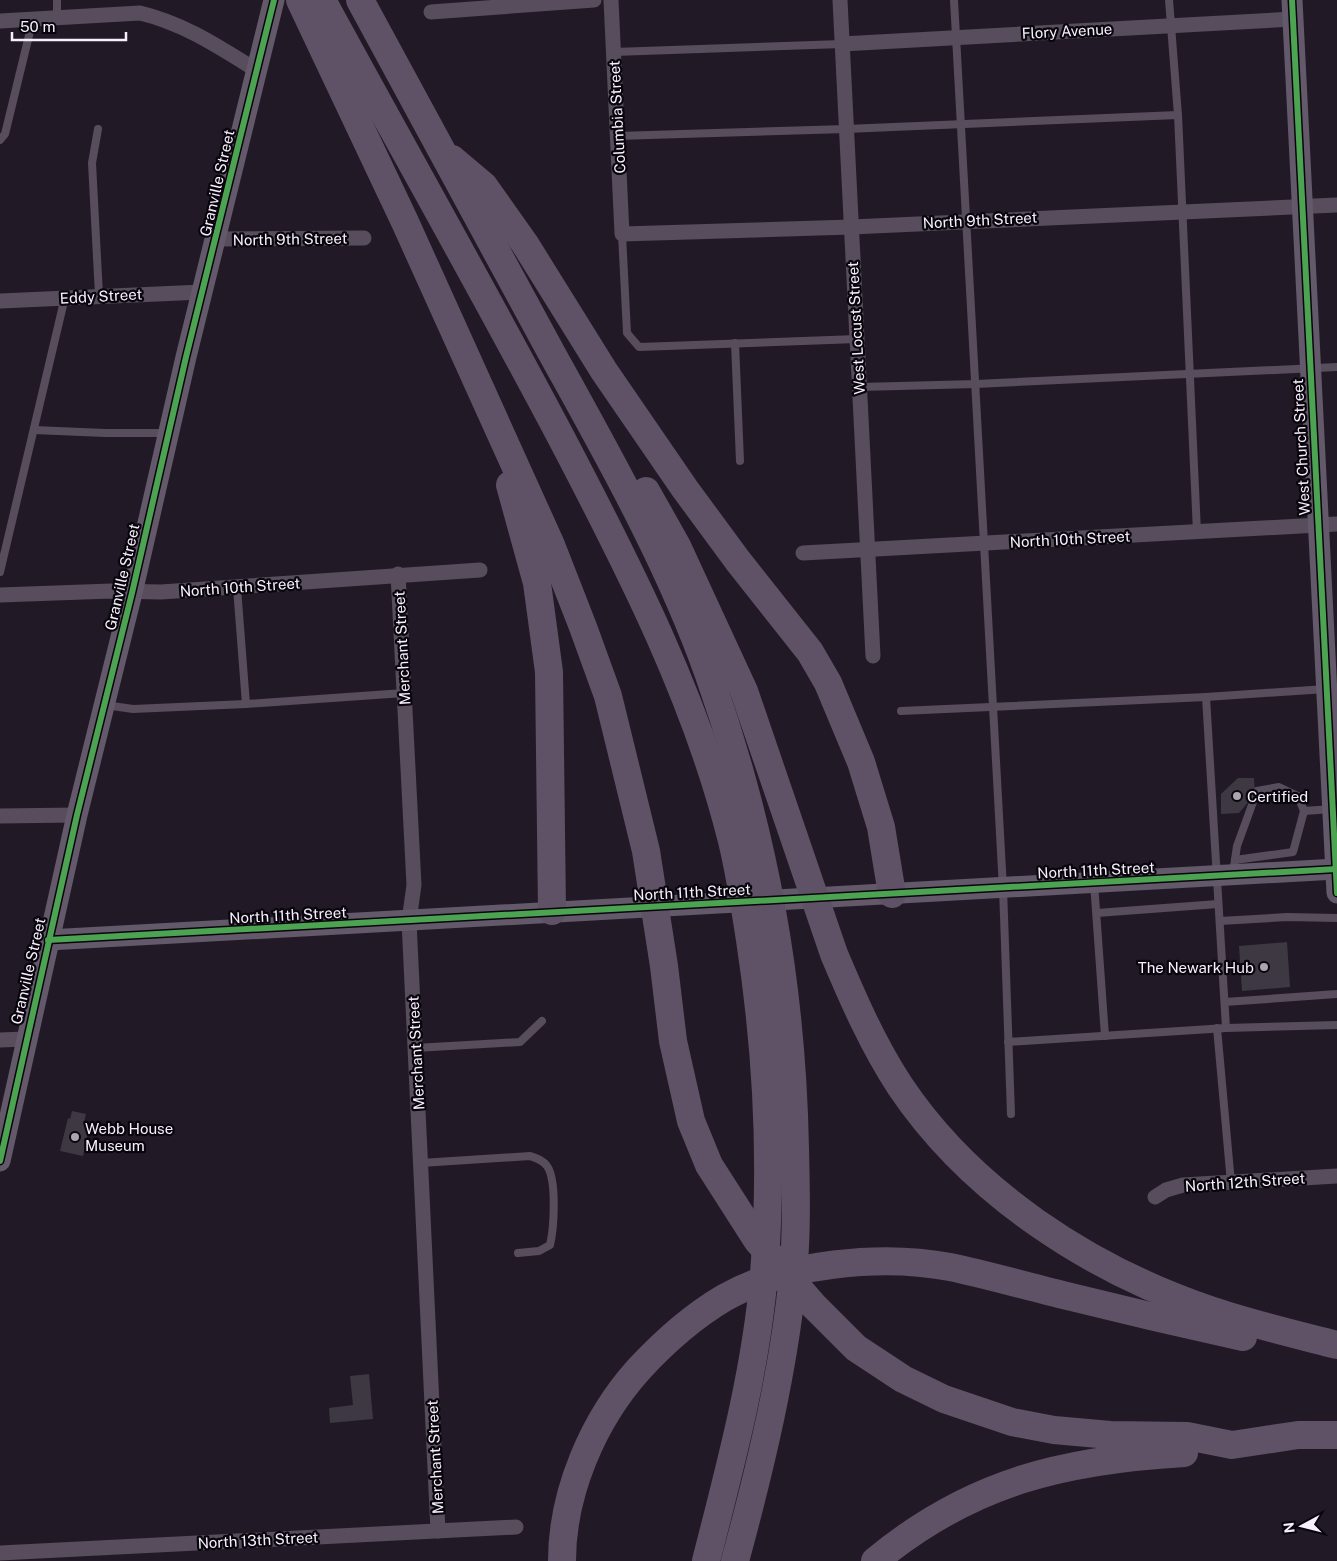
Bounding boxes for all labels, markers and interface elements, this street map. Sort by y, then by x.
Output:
scale bar [12,10,126,42]
text: 50 m [20,18,55,35]
street label: Flory Avenue [1021,20,1113,42]
street label: Columbia Street [606,60,628,174]
street label: Granville Street [196,128,238,238]
street label: North 9th Street [922,209,1038,231]
street label: North 9th Street [232,229,348,249]
street label: West Locust Street [844,261,868,395]
street label: Eddy Street [59,285,143,307]
street label: West Church Street [1289,378,1313,516]
street label: Granville Street [101,522,143,632]
street label: North 10th Street [1009,527,1131,551]
street label: North 10th Street [179,574,301,600]
street label: Merchant Street [391,590,413,705]
place label: Certified [1247,788,1308,805]
marker: Certified [1231,790,1243,802]
street label: North 11th Street [1037,858,1155,882]
street label: North 11th Street [633,880,751,904]
street label: North 11th Street [229,903,347,927]
street label: Granville Street [7,916,49,1026]
place label: The Newark Hub [1138,959,1254,976]
marker: The Newark Hub [1258,961,1270,973]
street label: Merchant Street [405,995,427,1110]
place label: Webb House Museum [85,1120,173,1154]
marker: Webb House Museum [69,1131,81,1143]
street label: North 12th Street [1184,1169,1306,1195]
street label: Merchant Street [424,1399,446,1514]
north arrow [1277,1501,1327,1551]
text: N [1280,1521,1298,1534]
street label: North 13th Street [197,1528,319,1552]

